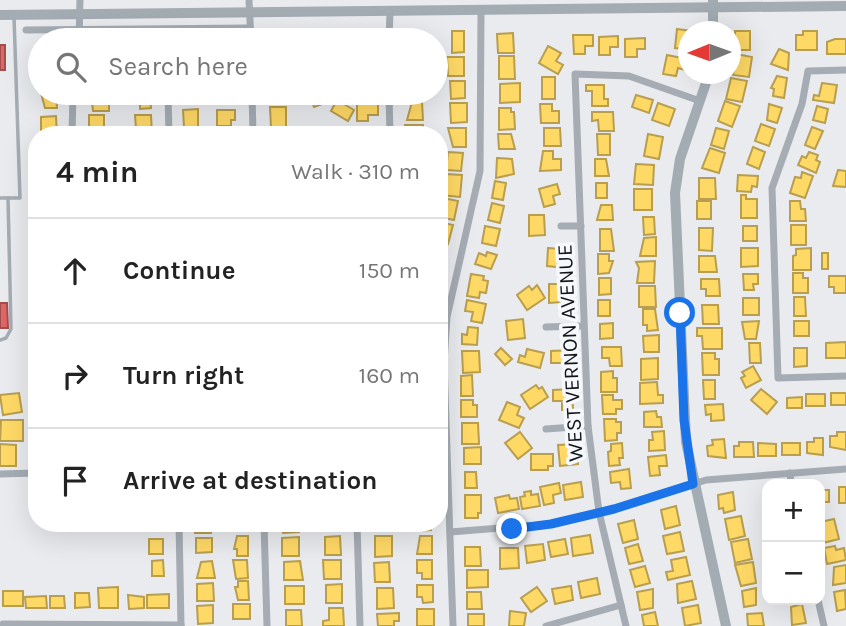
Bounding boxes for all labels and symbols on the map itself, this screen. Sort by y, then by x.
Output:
north arrow [678,21,741,84]
street label: WEST VERNON AVENUE [552,244,588,462]
route start [664,297,695,328]
route end [496,513,527,544]

